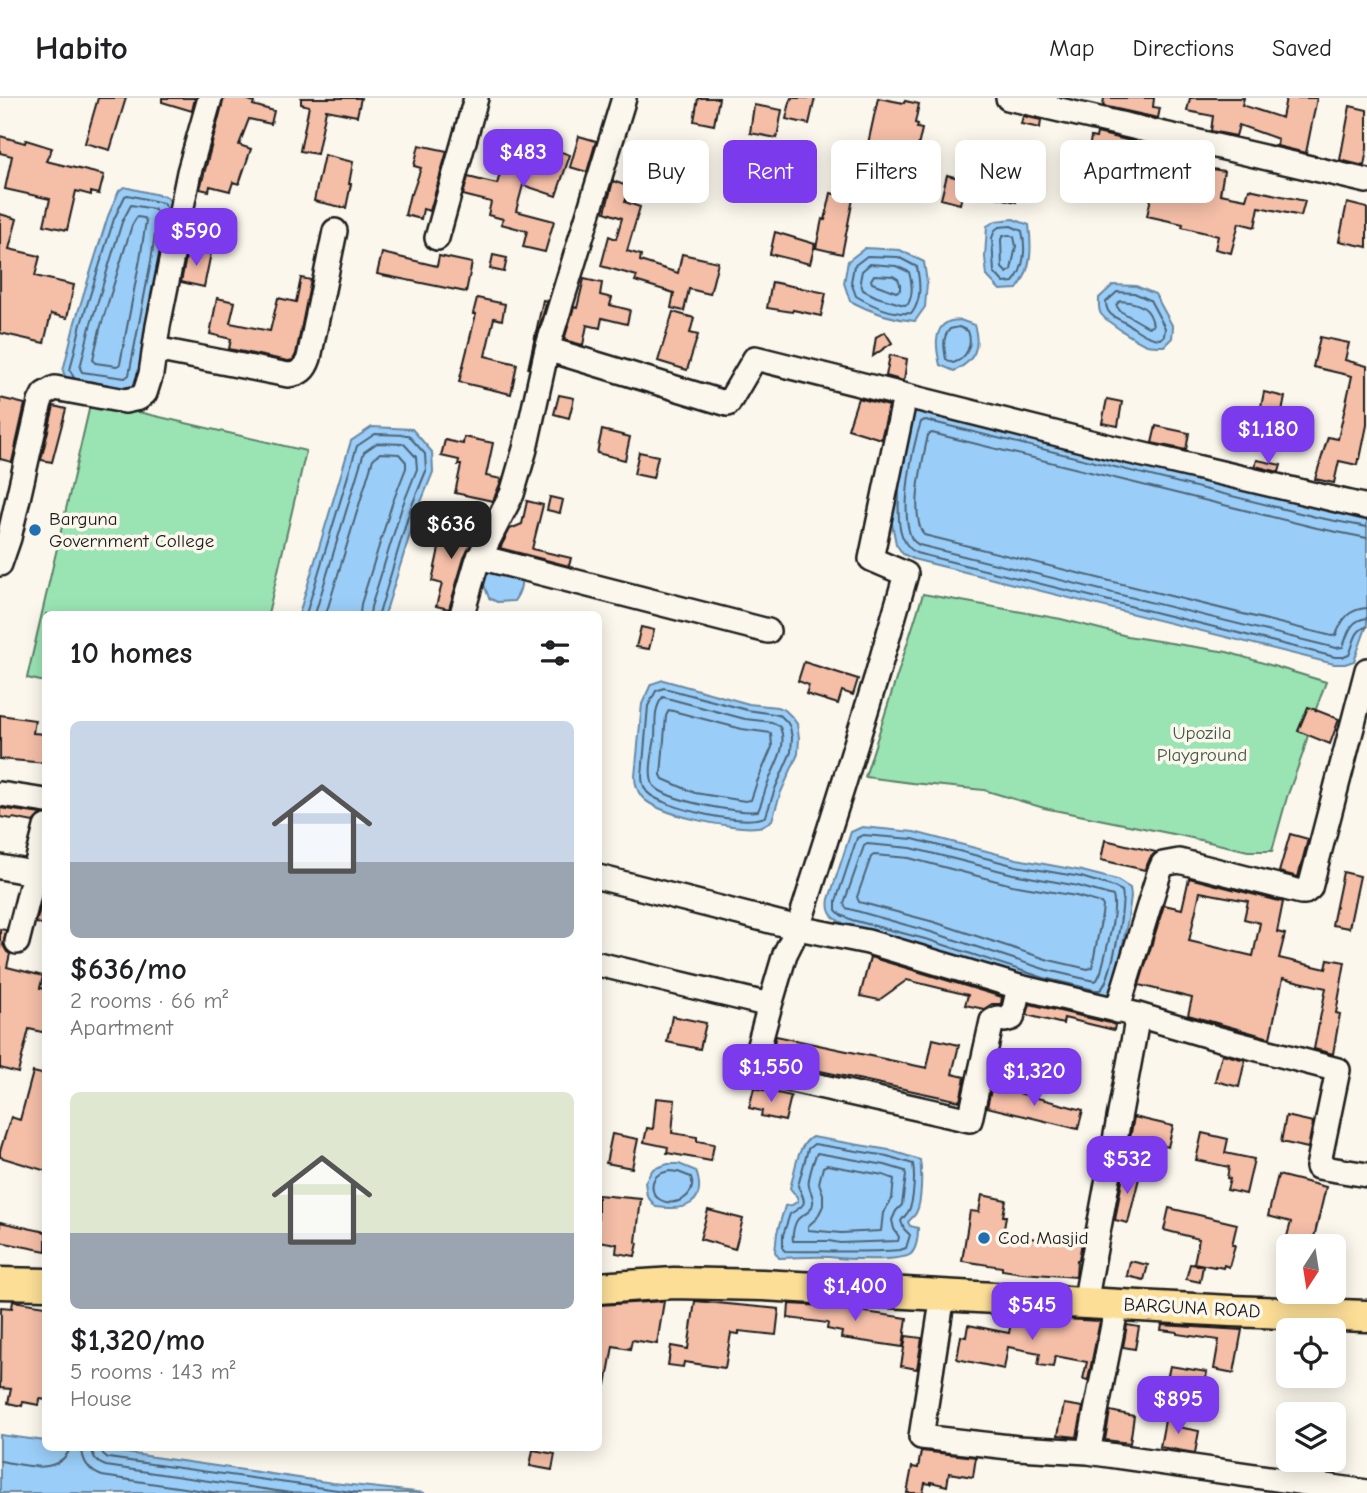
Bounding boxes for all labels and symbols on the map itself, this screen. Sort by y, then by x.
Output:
pin: $483 [482,130,564,189]
pin: $590 [155,208,237,268]
pin: $1,180 [1211,406,1325,466]
pin: $636 [410,502,492,561]
place label: Barguna Government College [49,508,214,552]
marker: Barguna Government College [27,522,43,538]
park label: Upozila Playground [1157,722,1247,766]
pin: $1,550 [714,1044,828,1104]
pin: $1,320 [977,1048,1091,1108]
pin: $532 [1086,1136,1168,1196]
place label: Cod Masjid [998,1227,1089,1249]
marker: Cod Masjid [976,1230,992,1246]
north arrow [1276,1234,1346,1304]
pin: $1,400 [798,1264,912,1323]
pin: $545 [991,1282,1073,1342]
street label: BARGUNA ROAD [1123,1293,1261,1323]
pin: $895 [1137,1376,1219,1436]

